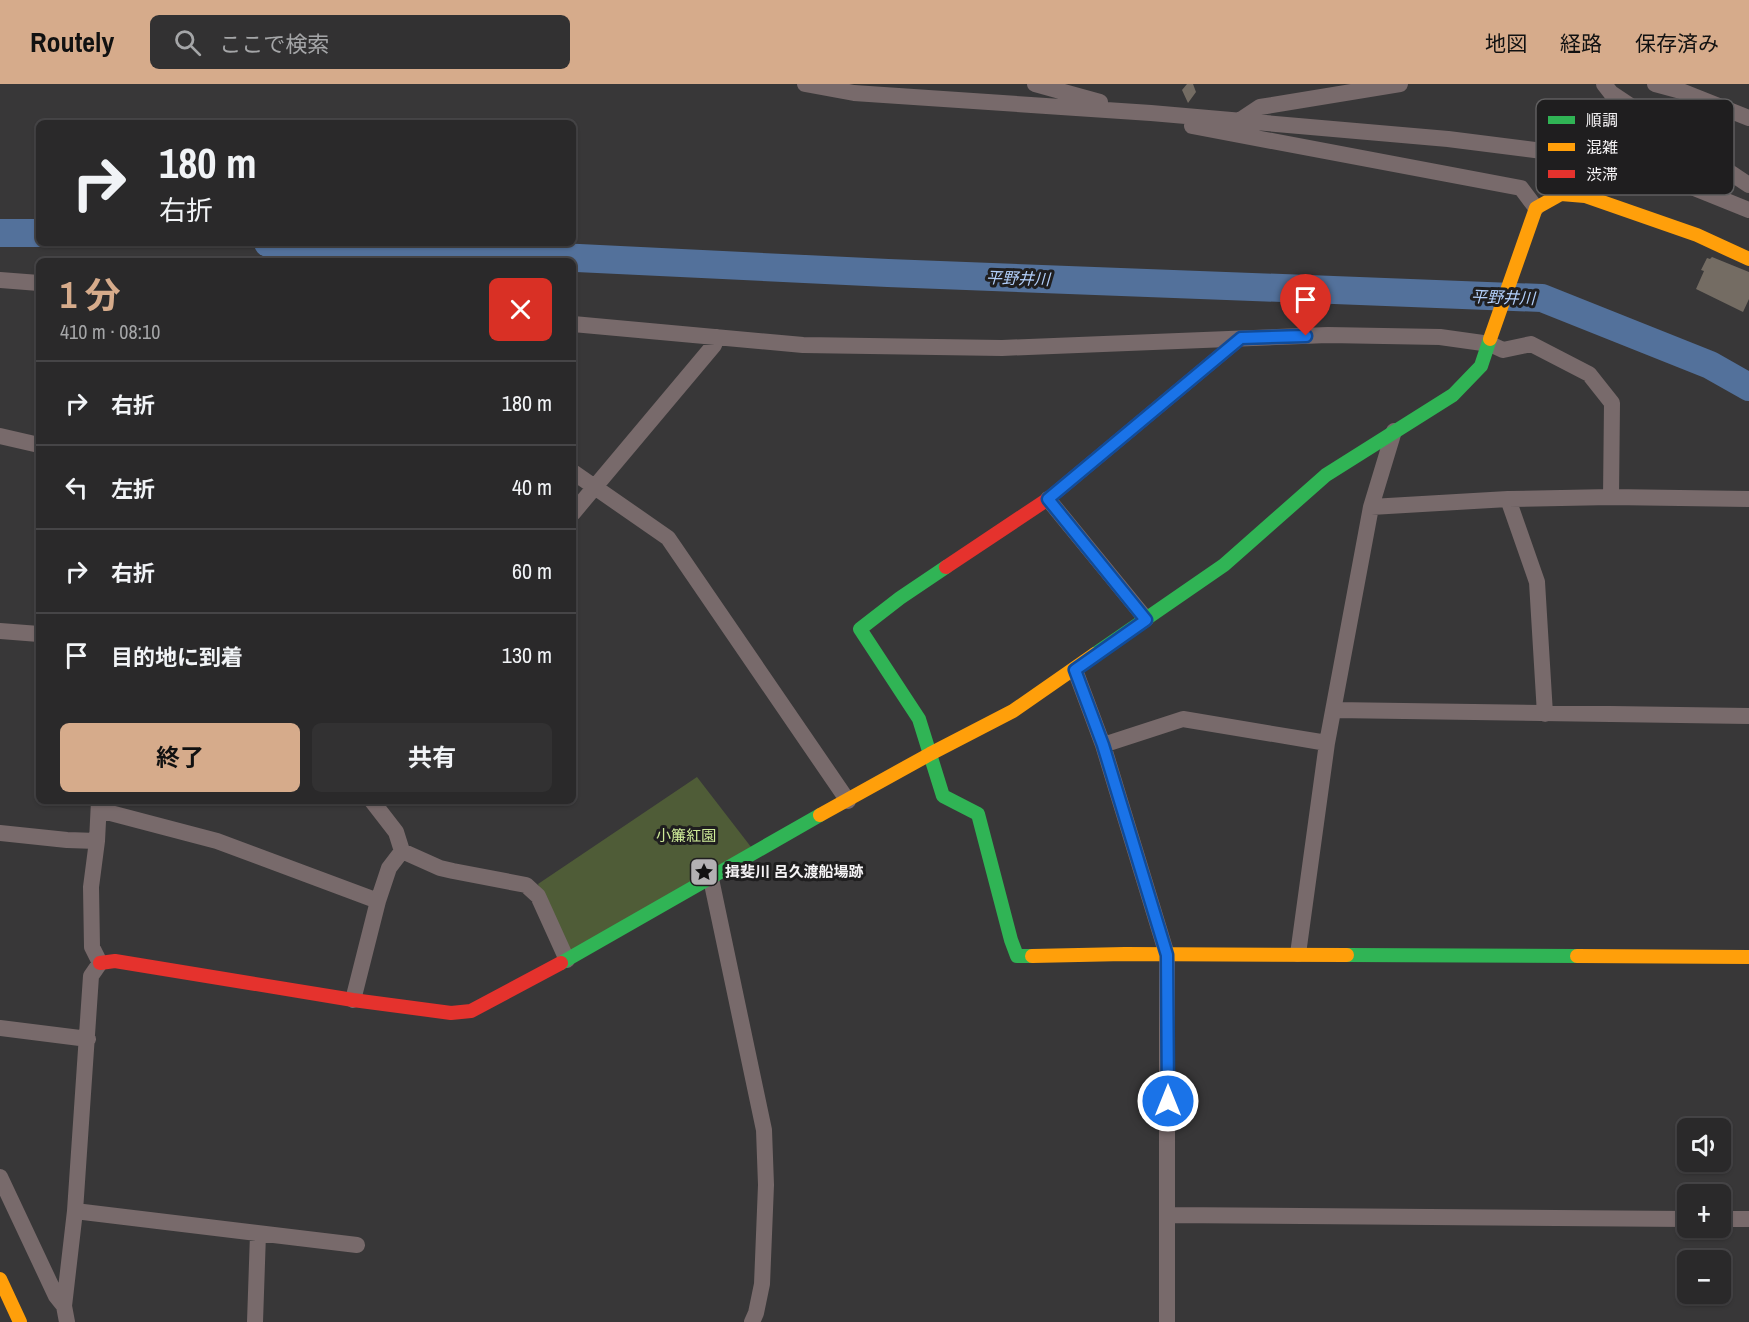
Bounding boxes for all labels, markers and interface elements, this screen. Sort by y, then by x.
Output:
search box [150,15,570,69]
text: Routely [30,23,114,61]
icon: search [171,26,204,59]
text: ここで検索 [219,29,329,59]
text: 地図 [1485,29,1527,58]
text: 経路 [1560,29,1602,58]
text: 保存済み [1635,29,1719,58]
legend [1536,99,1734,195]
text: 順調 [1586,109,1618,131]
text: 180 m [159,135,257,191]
text: 混雑 [1586,136,1618,158]
icon: right [60,144,138,222]
text: 渋滞 [1586,163,1618,185]
text: 右折 [159,192,213,228]
water label: 平野井川 [986,266,1052,290]
text: 1 分 [60,271,121,319]
pin [1280,274,1331,336]
button: close [489,278,552,341]
icon: arrive [1289,283,1322,316]
water label: 平野井川 [1471,285,1537,309]
text: 410 m · 08:10 [60,318,160,345]
icon: right [60,387,93,420]
text: 180 m [502,388,552,418]
text: 右折 [111,390,155,420]
icon: left [60,471,93,504]
text: 40 m [512,472,552,502]
text: 左折 [111,474,155,504]
icon: right [60,555,93,588]
text: 60 m [512,556,552,586]
text: 右折 [111,558,155,588]
icon: arrive [60,639,93,672]
text: 130 m [502,640,552,670]
text: 目的地に到着 [111,642,243,672]
button: 終了 [60,723,300,792]
button: 共有 [312,723,552,792]
park label: 小簾紅園 [656,825,716,846]
place icon: 揖斐川 呂久渡船場跡 [688,856,720,888]
place label: 揖斐川 呂久渡船場跡 [725,861,863,882]
position arrow [1136,1069,1200,1133]
map controls [1677,1118,1731,1304]
button: sound [1677,1118,1731,1172]
button: + [1677,1184,1731,1238]
button: − [1677,1250,1731,1304]

